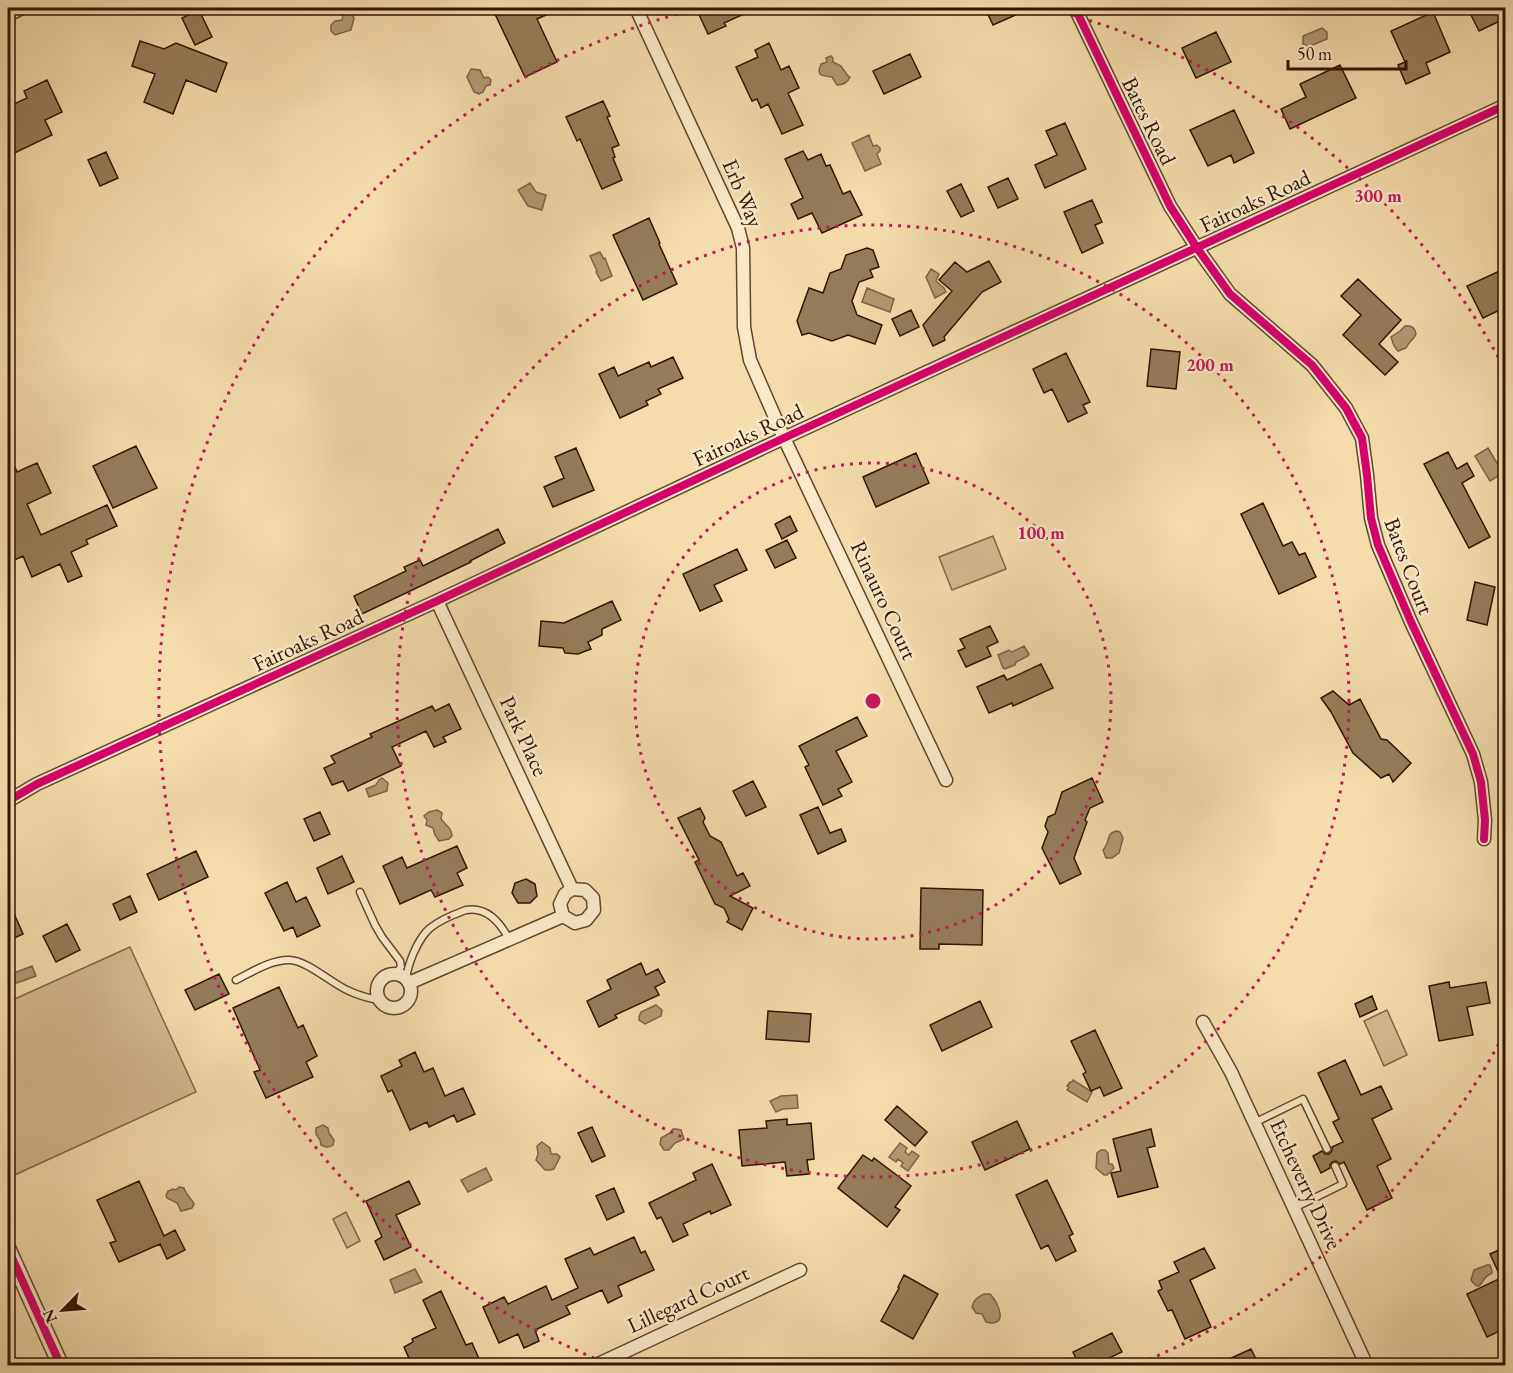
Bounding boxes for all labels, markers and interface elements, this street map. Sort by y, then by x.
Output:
scale bar [1288,33,1406,71]
text: 50 m [1297,42,1332,65]
street label: Bates Road [1115,72,1183,171]
street label: Erb Way [716,154,770,232]
street label: Fairoaks Road [1195,162,1316,239]
text: 300 m [1354,184,1402,207]
text: 200 m [1186,353,1234,376]
street label: Fairoaks Road [688,396,809,473]
street label: Bates Court [1377,514,1441,618]
text: 100 m [1017,521,1065,544]
street label: Rinauro Court [844,536,924,664]
street label: Fairoaks Road [248,601,369,678]
street label: Park Place [493,691,555,781]
centre of rings [863,691,883,711]
street label: Etcheverry Drive [1263,1114,1349,1254]
street label: Lillegard Court [623,1258,754,1340]
north arrow [33,1280,93,1340]
text: N [38,1306,62,1326]

